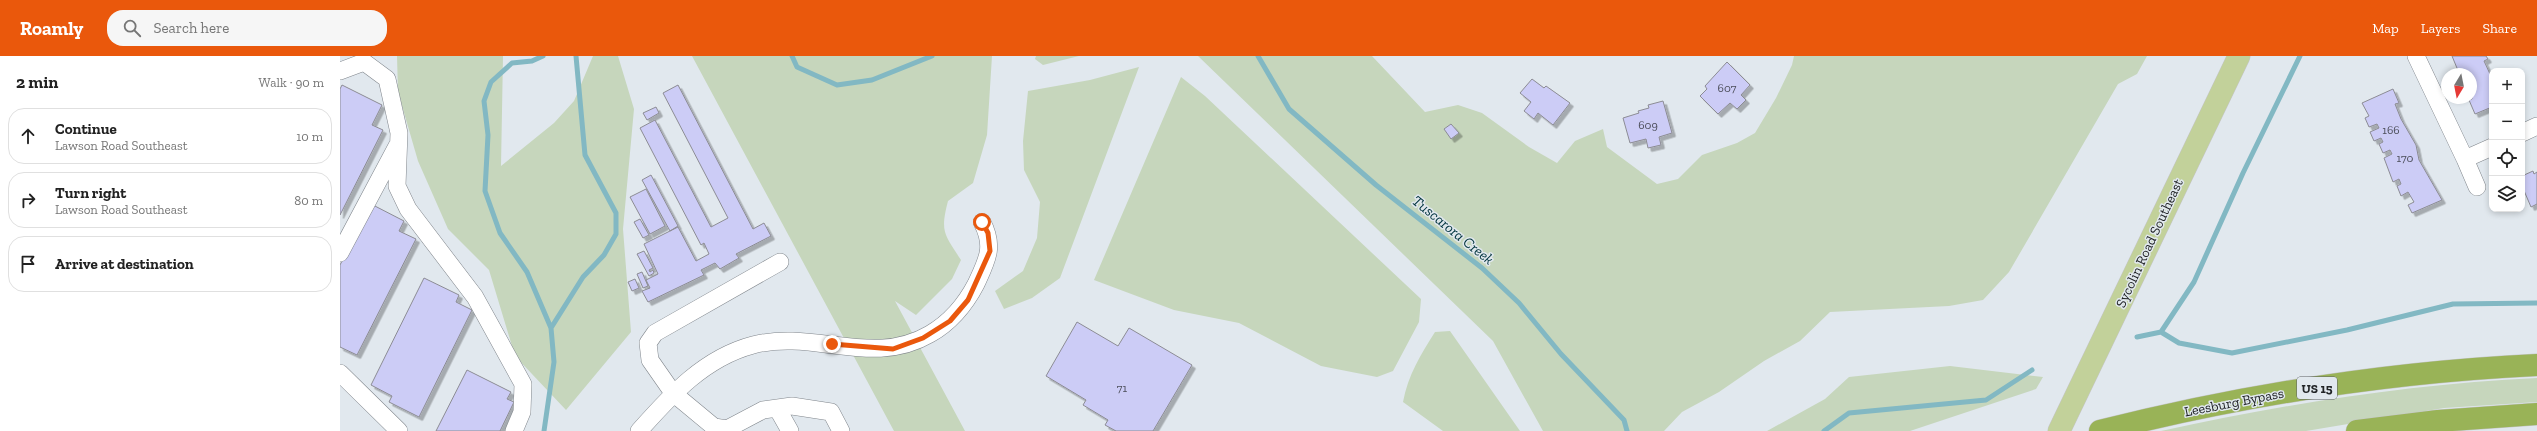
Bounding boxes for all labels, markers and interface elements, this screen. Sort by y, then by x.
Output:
search box [107,10,387,46]
text: Roamly [20,17,83,40]
icon: search [121,17,143,39]
text: Search here [153,19,229,37]
text: Map [2372,20,2399,37]
text: Layers [2421,20,2460,37]
text: Share [2482,20,2517,37]
north arrow [2441,68,2477,104]
map controls [2489,68,2525,212]
button: + [2489,68,2525,104]
text: 2 min [16,72,58,92]
text: Walk · 90 m [259,75,324,90]
house number: 607 [1718,81,1737,95]
button: − [2489,104,2525,140]
house number: 609 [1638,118,1658,132]
text: Continue [55,120,117,138]
house number: 166 [2382,123,2400,137]
icon: ahead [17,125,39,147]
text: 10 m [296,129,323,144]
text: Lawson Road Southeast [55,138,188,153]
button: locate [2489,140,2525,176]
house number: 170 [2397,151,2414,165]
street label: Sycolin Road Southeast [2112,175,2187,310]
button: layers [2489,176,2525,212]
text: Turn right [55,184,126,202]
icon: right [17,189,39,211]
water label: Tuscarora Creek [1409,192,1498,269]
text: 80 m [294,193,323,208]
text: Lawson Road Southeast [55,202,188,217]
route start [973,213,991,231]
icon: arrive [17,253,39,275]
text: Arrive at destination [55,255,194,273]
route end [823,335,841,353]
road number: US 15 [2297,377,2337,399]
house number: 71 [1117,381,1128,395]
street label: Leesburg Bypass [2183,384,2285,420]

